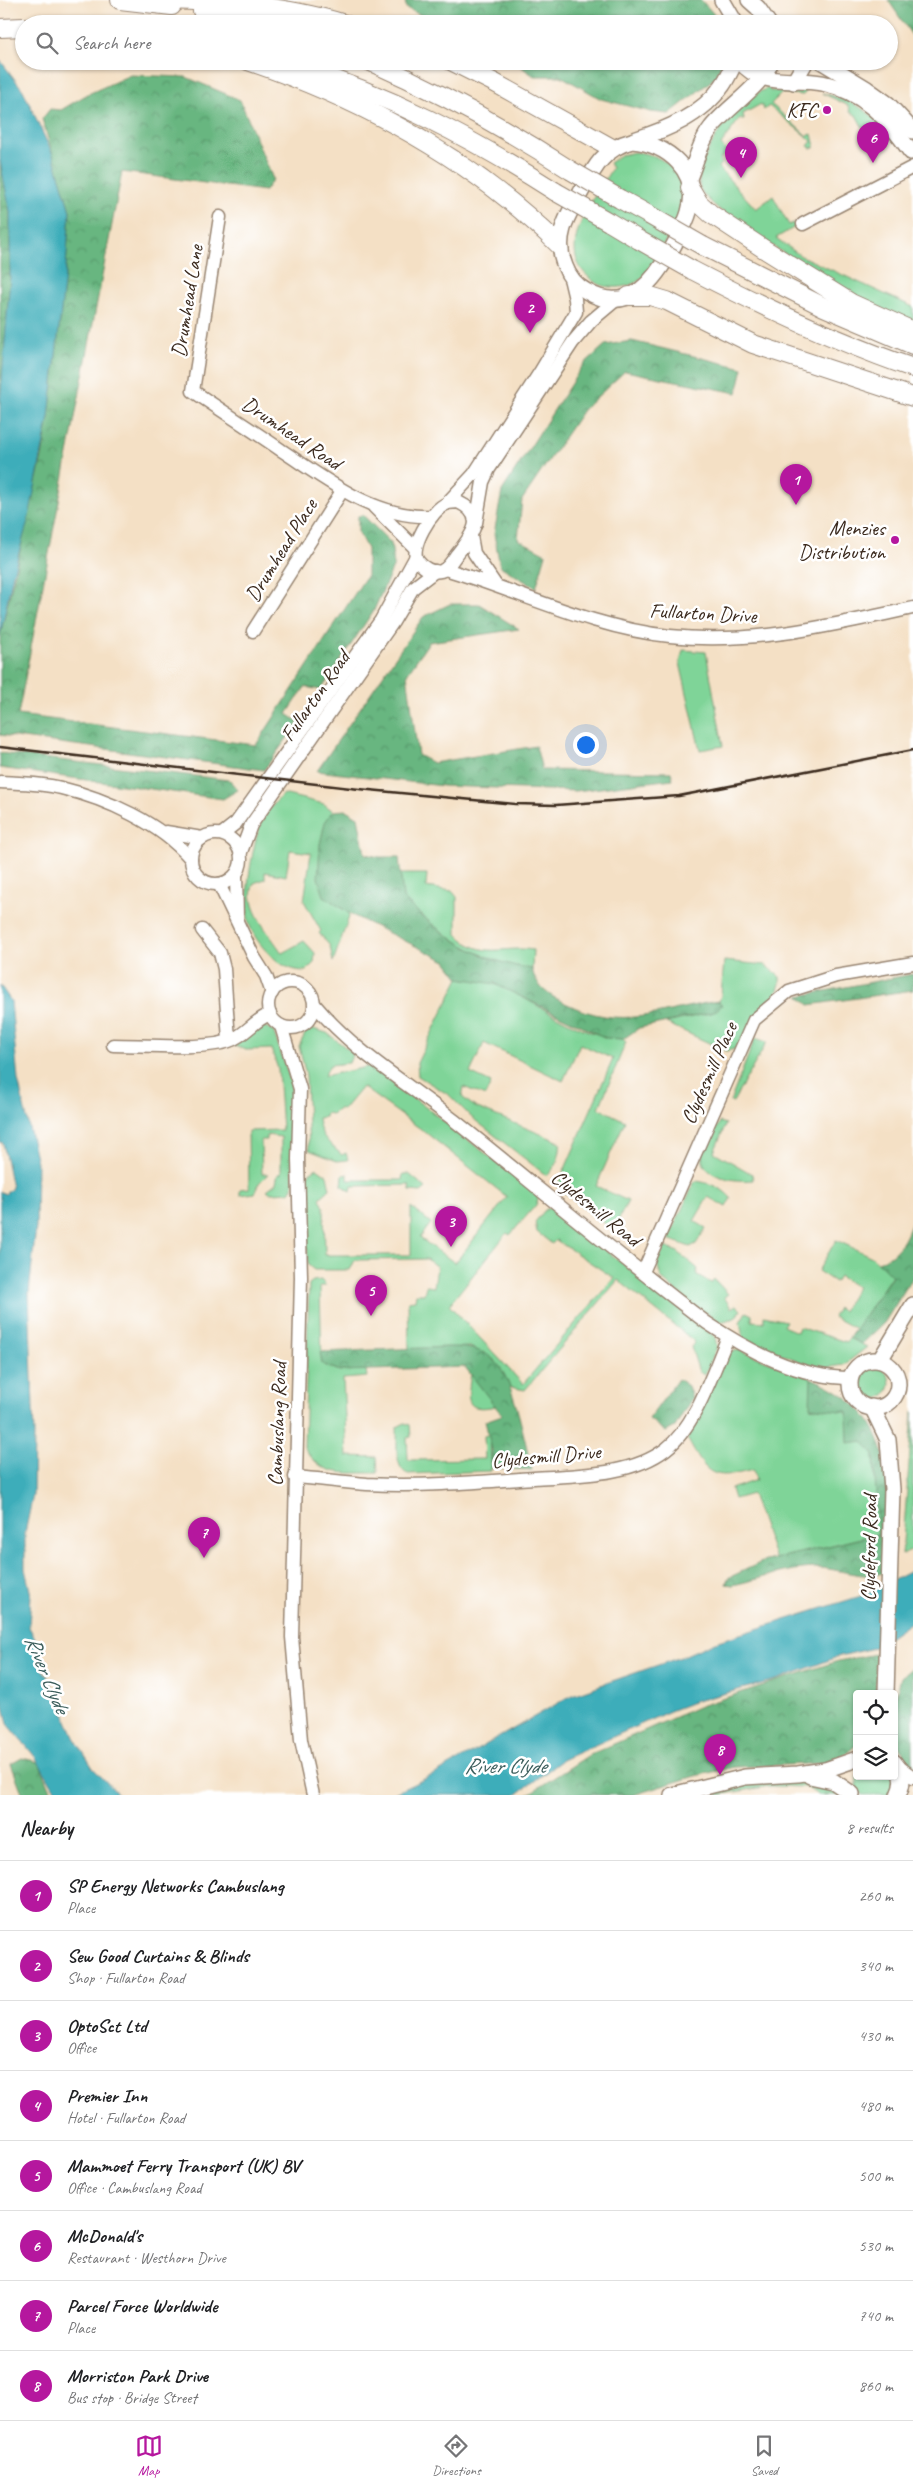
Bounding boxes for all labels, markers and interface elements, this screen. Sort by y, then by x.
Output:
search box [15,15,898,70]
icon: search [33,29,61,57]
text: Search here [73,31,150,55]
place label: KFC [786,97,820,123]
marker: KFC [821,104,833,116]
pin: 6 [857,122,889,163]
pin: 4 [725,137,757,178]
street label: Drumhead Lane [165,242,209,359]
pin: 2 [514,292,546,333]
street label: Drumhead Road [237,390,350,478]
pin: 1 [780,464,812,505]
street label: Drumhead Place [239,493,323,606]
place label: Menzies Distribution [798,515,887,565]
marker: Menzies Distribution [889,534,901,546]
street label: Fullarton Drive [649,597,758,629]
street label: Fullarton Road [274,644,357,746]
your location [573,732,599,758]
street label: Clydesmill Place [675,1016,744,1128]
street label: Clydesmill Road [546,1164,649,1254]
pin: 3 [435,1206,467,1247]
pin: 5 [355,1275,387,1316]
street label: Cambuslang Road [262,1358,292,1487]
street label: Clydesmill Drive [490,1438,604,1474]
street label: Clydeford Road [855,1491,883,1601]
pin: 7 [188,1517,220,1558]
water label: River Clyde [18,1631,77,1720]
map controls [853,1690,898,1780]
button: locate [853,1690,898,1735]
pin: 8 [704,1734,736,1775]
button: layers [853,1735,898,1780]
water label: River Clyde [464,1752,550,1780]
text: Nearby [20,1815,73,1841]
text: 8 results [846,1818,893,1838]
text: SP Energy Networks Cambuslang [67,1874,284,1898]
text: 1 [32,1886,40,1906]
text: 260 m [859,1886,893,1906]
text: Place [67,1898,95,1918]
text: Sew Good Curtains & Blinds [67,1944,249,1968]
text: 2 [32,1956,40,1976]
text: 340 m [859,1956,893,1976]
text: Shop · Fullarton Road [67,1968,185,1988]
text: OptoSct Ltd [67,2014,147,2038]
text: 3 [32,2026,40,2046]
text: 430 m [859,2026,893,2046]
text: Office [67,2038,96,2058]
text: Premier Inn [67,2084,147,2108]
text: 4 [32,2096,40,2116]
text: 480 m [859,2096,893,2116]
text: Hotel · Fullarton Road [67,2108,185,2128]
text: Mammoet Ferry Transport (UK) BV [67,2154,300,2178]
text: 5 [33,2166,39,2186]
text: 500 m [859,2166,893,2186]
text: Office · Cambuslang Road [67,2178,202,2198]
text: McDonald's [67,2224,142,2248]
text: 6 [32,2236,40,2256]
text: 530 m [859,2236,893,2256]
text: Restaurant · Westhorn Drive [67,2248,226,2268]
text: Parcel Force Worldwide [67,2294,217,2318]
text: 7 [32,2306,40,2326]
text: 740 m [859,2306,893,2326]
text: Place [67,2318,95,2338]
text: Morriston Park Drive [67,2364,208,2388]
text: 8 [32,2376,40,2396]
text: 860 m [859,2376,893,2396]
text: Bus stop · Bridge Street [67,2388,197,2408]
tab: Map [135,2432,163,2479]
tab: Directions [432,2432,481,2479]
tab: Saved [750,2432,778,2479]

